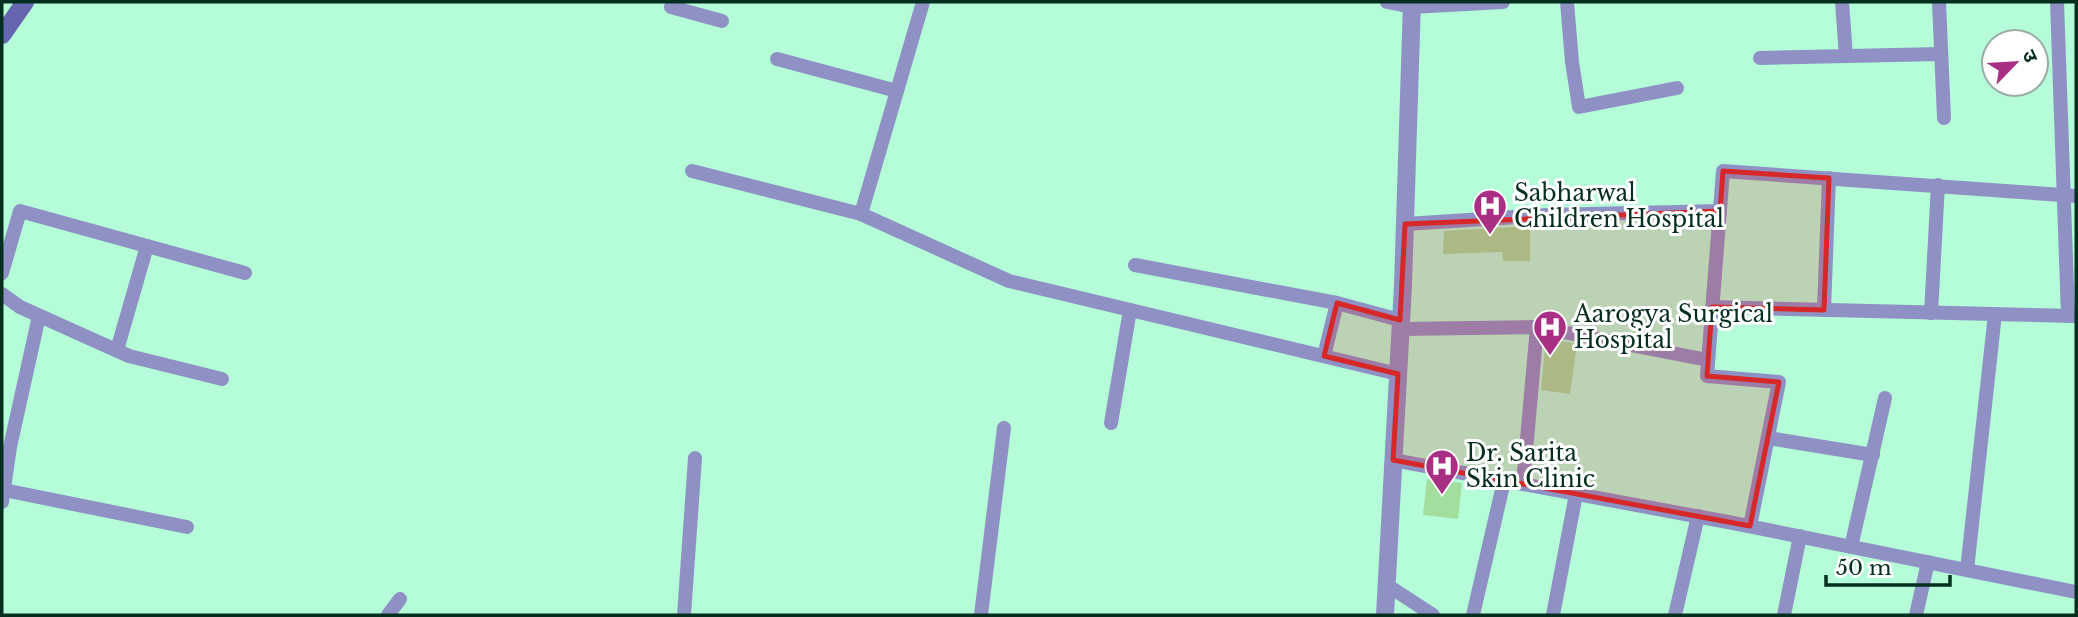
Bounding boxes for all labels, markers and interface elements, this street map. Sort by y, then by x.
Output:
north arrow [1980,28,2050,98]
text: उ [2017,46,2043,67]
place label: Sabharwal Children Hospital [1514,179,1724,233]
hospital icon: Sabharwal Children Hospital [1471,187,1509,236]
place label: Aarogya Surgical Hospital [1573,300,1773,354]
hospital icon: Aarogya Surgical Hospital [1531,308,1569,357]
place label: Dr. Sarita Skin Clinic [1466,439,1595,493]
hospital icon: Dr. Sarita Skin Clinic [1423,447,1461,496]
scale bar [1826,544,1950,588]
text: 50 m [1836,555,1892,581]

